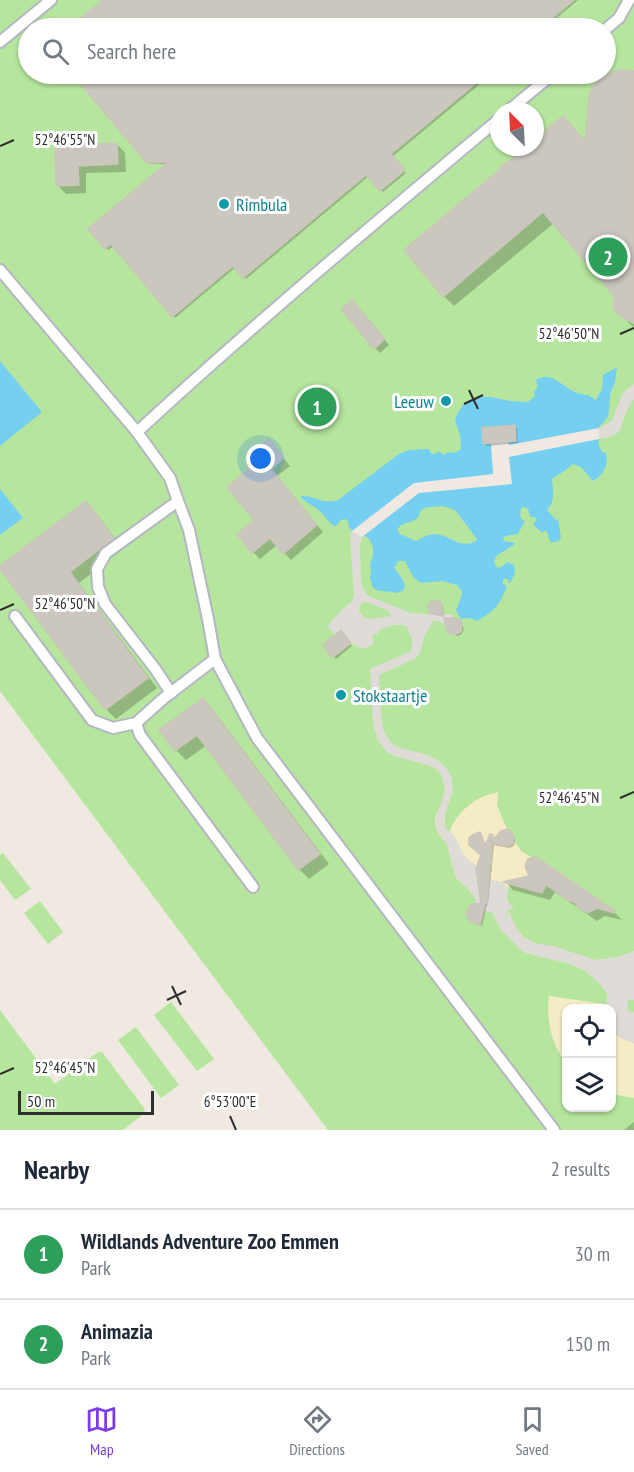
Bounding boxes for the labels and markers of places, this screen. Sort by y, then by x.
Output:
place label: Rimbula [236,193,287,216]
marker: Rimbula [217,197,231,211]
pin: 2 [588,234,628,280]
pin: 1 [298,384,336,430]
place label: Leeuw [394,390,434,413]
marker: Leeuw [439,394,453,408]
place label: Stokstaartje [353,684,427,707]
marker: Stokstaartje [334,688,348,702]

